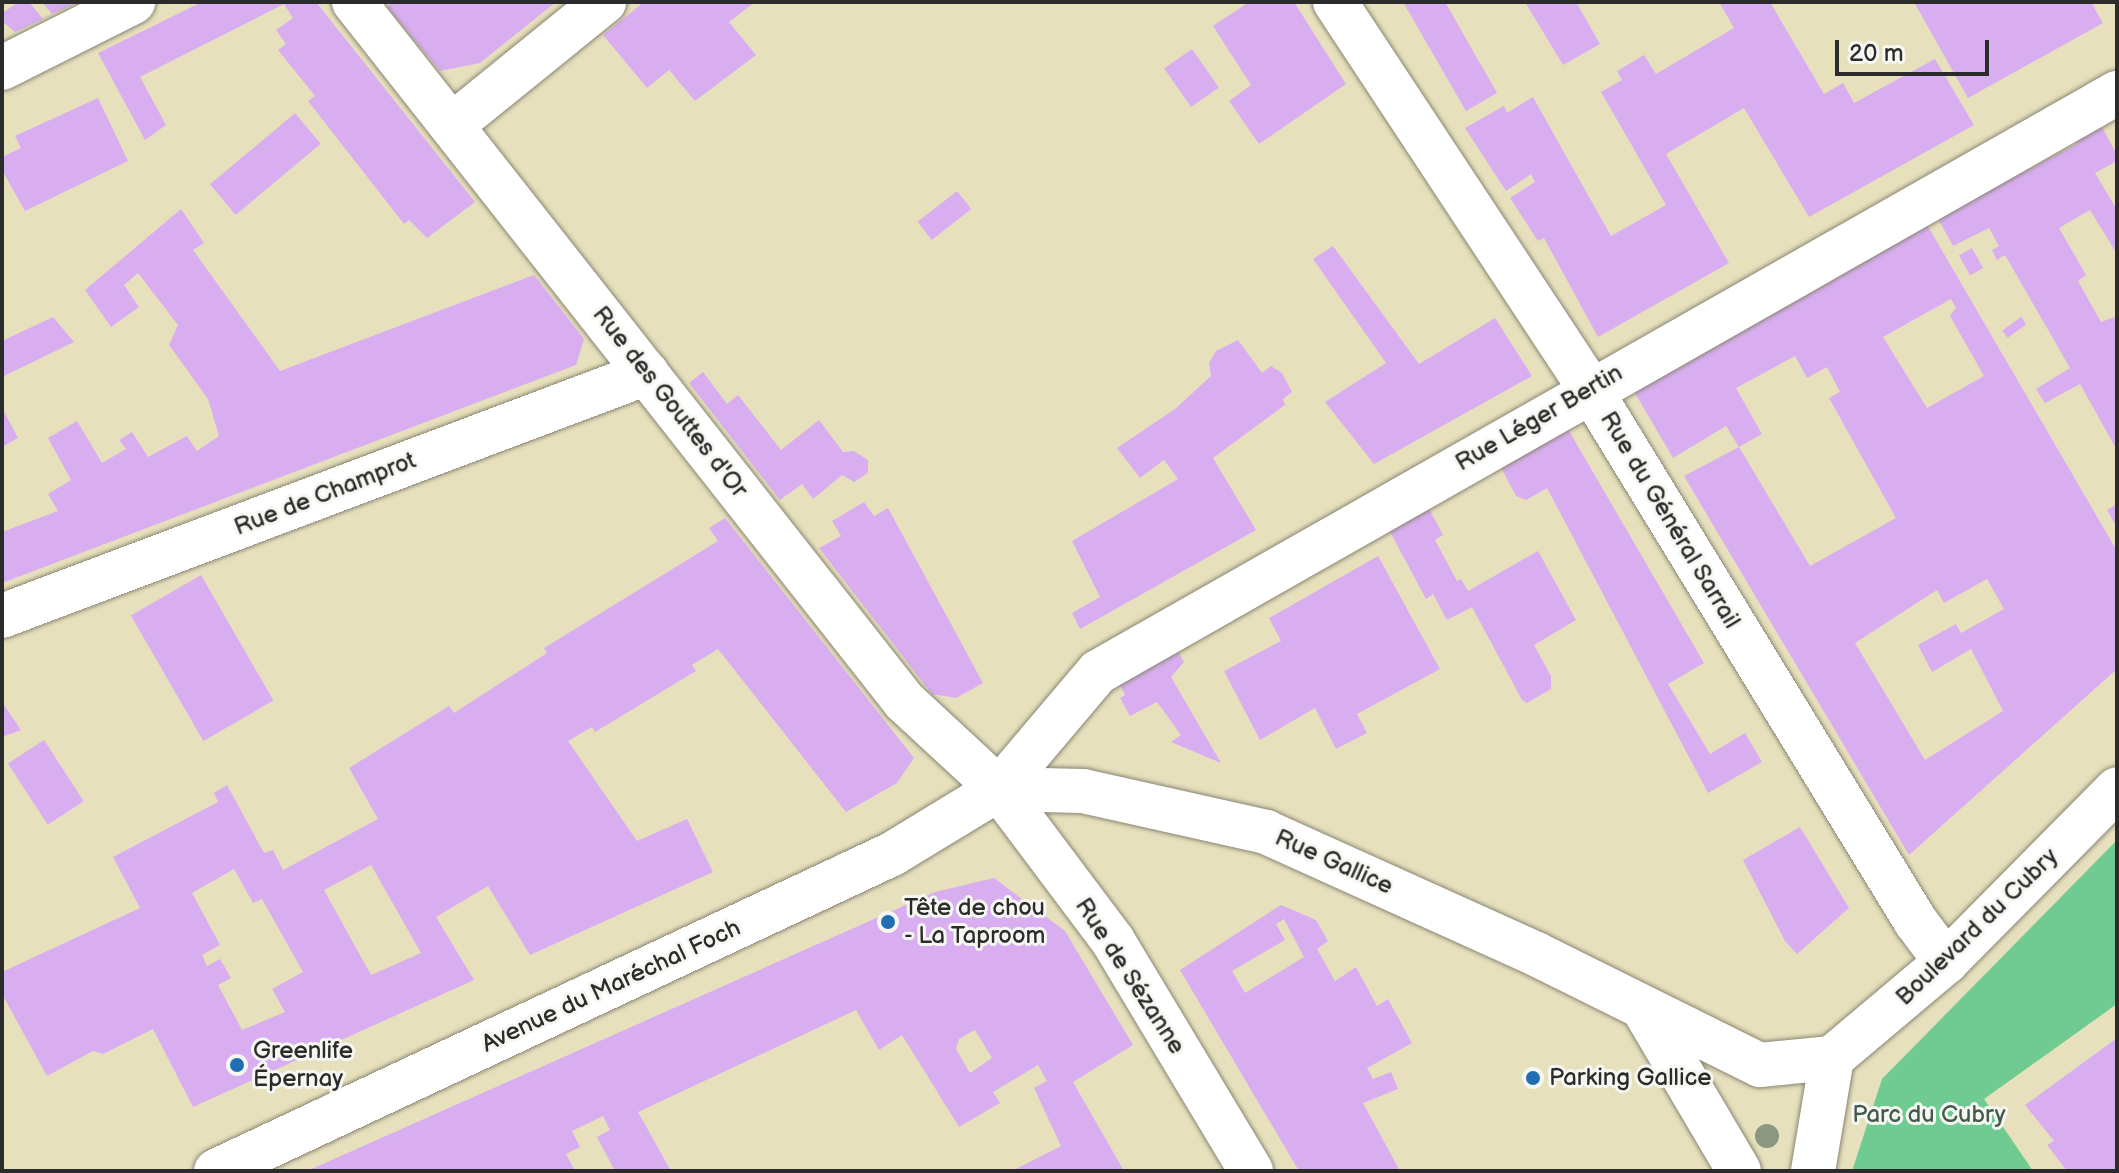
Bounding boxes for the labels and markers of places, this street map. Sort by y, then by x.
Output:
place label: Tête de chou - La Taproom [904,894,1047,950]
marker: Tête de chou - La Taproom [879,913,897,931]
place label: Greenlife Épernay [253,1037,353,1093]
marker: Greenlife Épernay [228,1056,246,1074]
place label: Parking Gallice [1549,1064,1712,1092]
marker: Parking Gallice [1524,1069,1542,1087]

